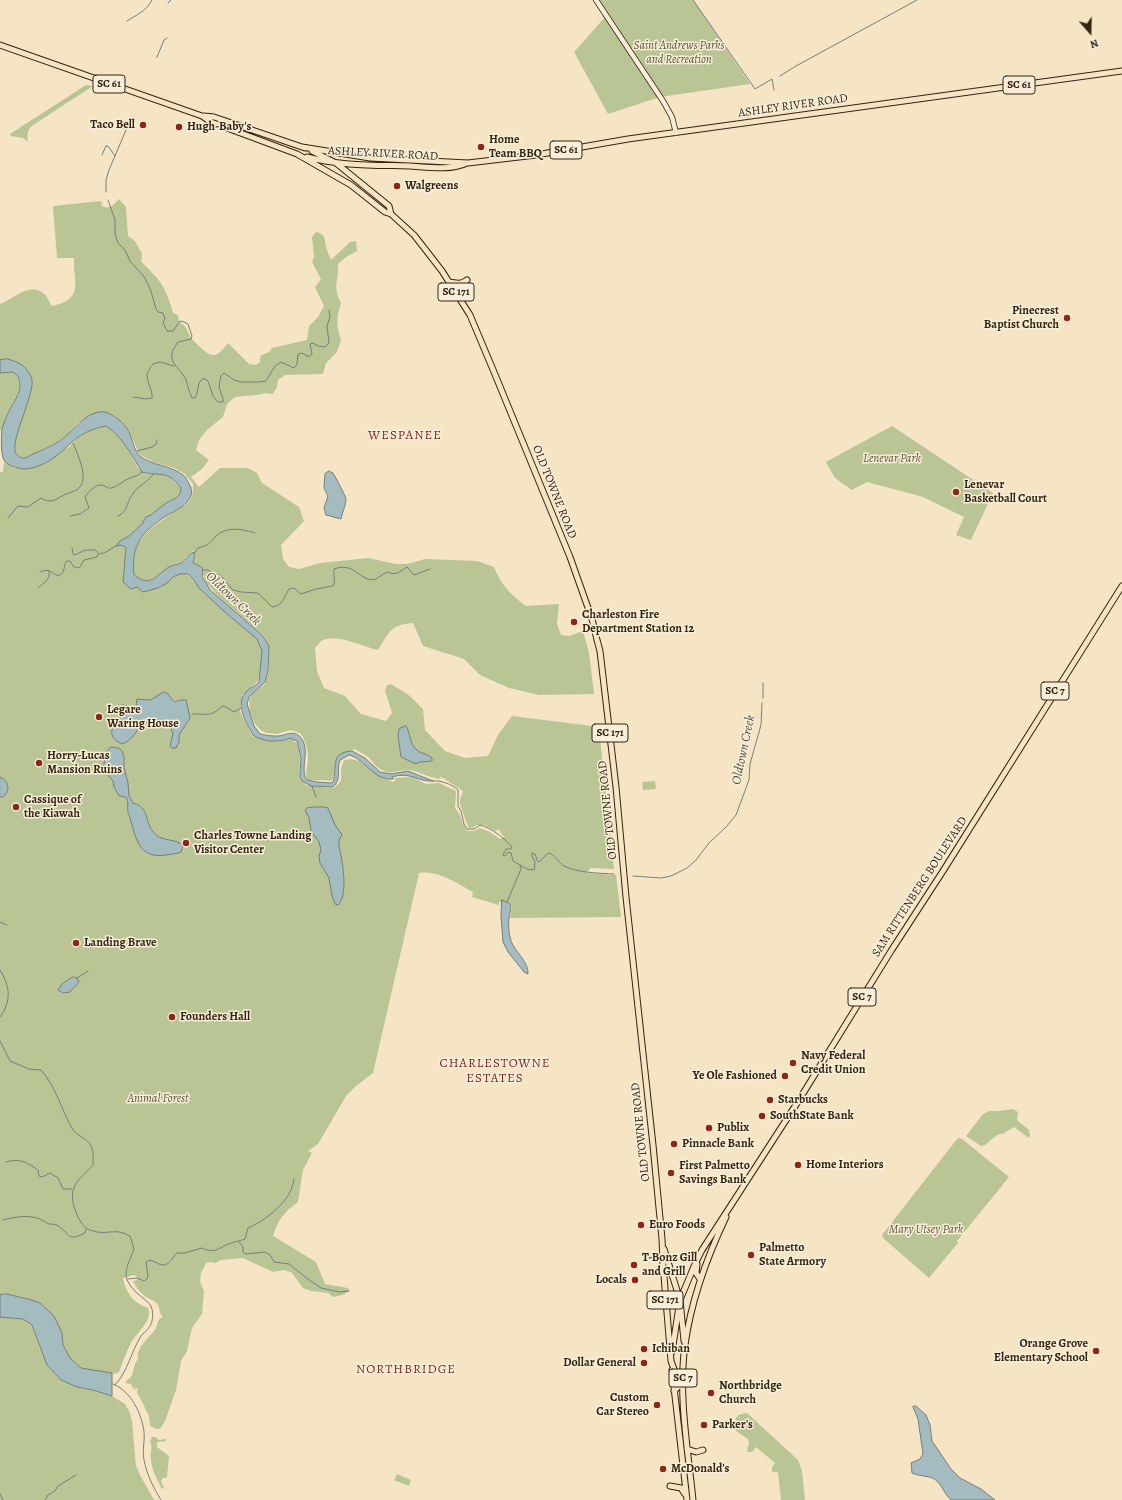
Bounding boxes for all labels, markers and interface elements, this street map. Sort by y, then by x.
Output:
north arrow [1070,12,1110,52]
text: N [1088,35,1101,52]
park label: Saint Andrews Parks and Recreation [634,39,724,67]
road number: SC 61 [93,75,125,93]
road number: SC 61 [1003,76,1035,94]
street label: ASHLEY RIVER ROAD [737,91,849,121]
place label: Taco Bell [90,118,135,132]
marker: Taco Bell [138,120,148,130]
place label: Hugh-Baby's [187,120,251,134]
marker: Hugh-Baby's [174,122,184,132]
place label: Home Team BBQ [489,133,542,161]
road number: SC 61 [550,141,582,159]
marker: Home Team BBQ [476,142,486,152]
street label: ASHLEY RIVER ROAD [327,144,439,164]
place label: Walgreens [405,179,458,193]
marker: Walgreens [392,181,402,191]
road number: SC 171 [438,283,474,301]
place label: Pinecrest Baptist Church [984,304,1059,332]
marker: Pinecrest Baptist Church [1062,313,1072,323]
district label: WESPANEE [368,428,442,444]
street label: OLD TOWNE ROAD [529,443,579,541]
park label: Lenevar Park [863,452,921,466]
place label: Lenevar Basketball Court [964,478,1047,506]
marker: Lenevar Basketball Court [951,487,961,497]
water label: Oldtown Creek [202,569,264,629]
place label: Charleston Fire Department Station 12 [582,608,694,636]
marker: Charleston Fire Department Station 12 [569,617,579,627]
road number: SC 7 [1041,682,1069,700]
place label: Legare Waring House [107,703,179,731]
marker: Legare Waring House [94,712,104,722]
water label: Oldtown Creek [729,714,759,786]
road number: SC 171 [592,724,628,742]
place label: Horry-Lucas Mansion Ruins [47,749,122,777]
marker: Horry-Lucas Mansion Ruins [34,758,44,768]
street label: OLD TOWNE ROAD [596,760,620,860]
place label: Cassique of the Kiawah [24,793,81,821]
marker: Cassique of the Kiawah [11,802,21,812]
street label: SAM RITTENBERG BOULEVARD [869,814,971,960]
place label: Charles Towne Landing Visitor Center [194,829,311,857]
marker: Charles Towne Landing Visitor Center [181,838,191,848]
place label: Landing Brave [84,936,157,950]
marker: Landing Brave [71,938,81,948]
road number: SC 7 [848,988,876,1006]
place label: Founders Hall [180,1010,250,1024]
marker: Founders Hall [167,1012,177,1022]
place label: Navy Federal Credit Union [801,1049,866,1077]
district label: CHARLESTOWNE ESTATES [440,1056,550,1087]
marker: Navy Federal Credit Union [788,1058,798,1068]
place label: Ye Ole Fashioned [693,1069,777,1083]
marker: Ye Ole Fashioned [780,1071,790,1081]
street label: OLD TOWNE ROAD [629,1082,653,1182]
park label: Animal Forest [127,1092,189,1106]
place label: Starbucks [778,1093,828,1107]
marker: Starbucks [765,1095,775,1105]
place label: SouthState Bank [770,1109,854,1123]
marker: SouthState Bank [757,1111,767,1121]
place label: Publix [717,1121,749,1135]
marker: Publix [704,1123,714,1133]
place label: Pinnacle Bank [682,1137,754,1151]
marker: Pinnacle Bank [669,1139,679,1149]
place label: Home Interiors [806,1158,884,1172]
place label: First Palmetto Savings Bank [679,1159,750,1187]
marker: Home Interiors [793,1160,803,1170]
marker: First Palmetto Savings Bank [666,1168,676,1178]
place label: Euro Foods [649,1218,705,1232]
marker: Euro Foods [636,1220,646,1230]
park label: Mary Utsey Park [889,1223,963,1237]
place label: Palmetto State Armory [759,1241,826,1269]
marker: Palmetto State Armory [746,1250,756,1260]
place label: T-Bonz Gill and Grill [642,1251,697,1279]
marker: T-Bonz Gill and Grill [629,1260,639,1270]
place label: Locals [596,1273,627,1287]
marker: Locals [630,1275,640,1285]
road number: SC 171 [647,1291,683,1309]
place label: Orange Grove Elementary School [994,1337,1088,1365]
place label: Ichiban [652,1342,690,1356]
marker: Ichiban [639,1344,649,1354]
marker: Orange Grove Elementary School [1091,1346,1101,1356]
place label: Dollar General [563,1356,636,1370]
marker: Dollar General [639,1358,649,1368]
district label: NORTHBRIDGE [356,1362,456,1378]
road number: SC 7 [669,1369,697,1387]
place label: Northbridge Church [719,1379,782,1407]
marker: Northbridge Church [706,1388,716,1398]
place label: Custom Car Stereo [596,1391,649,1419]
marker: Custom Car Stereo [652,1400,662,1410]
place label: Parker's [712,1418,753,1432]
marker: Parker's [699,1420,709,1430]
place label: McDonald's [671,1462,729,1476]
marker: McDonald's [658,1464,668,1474]

